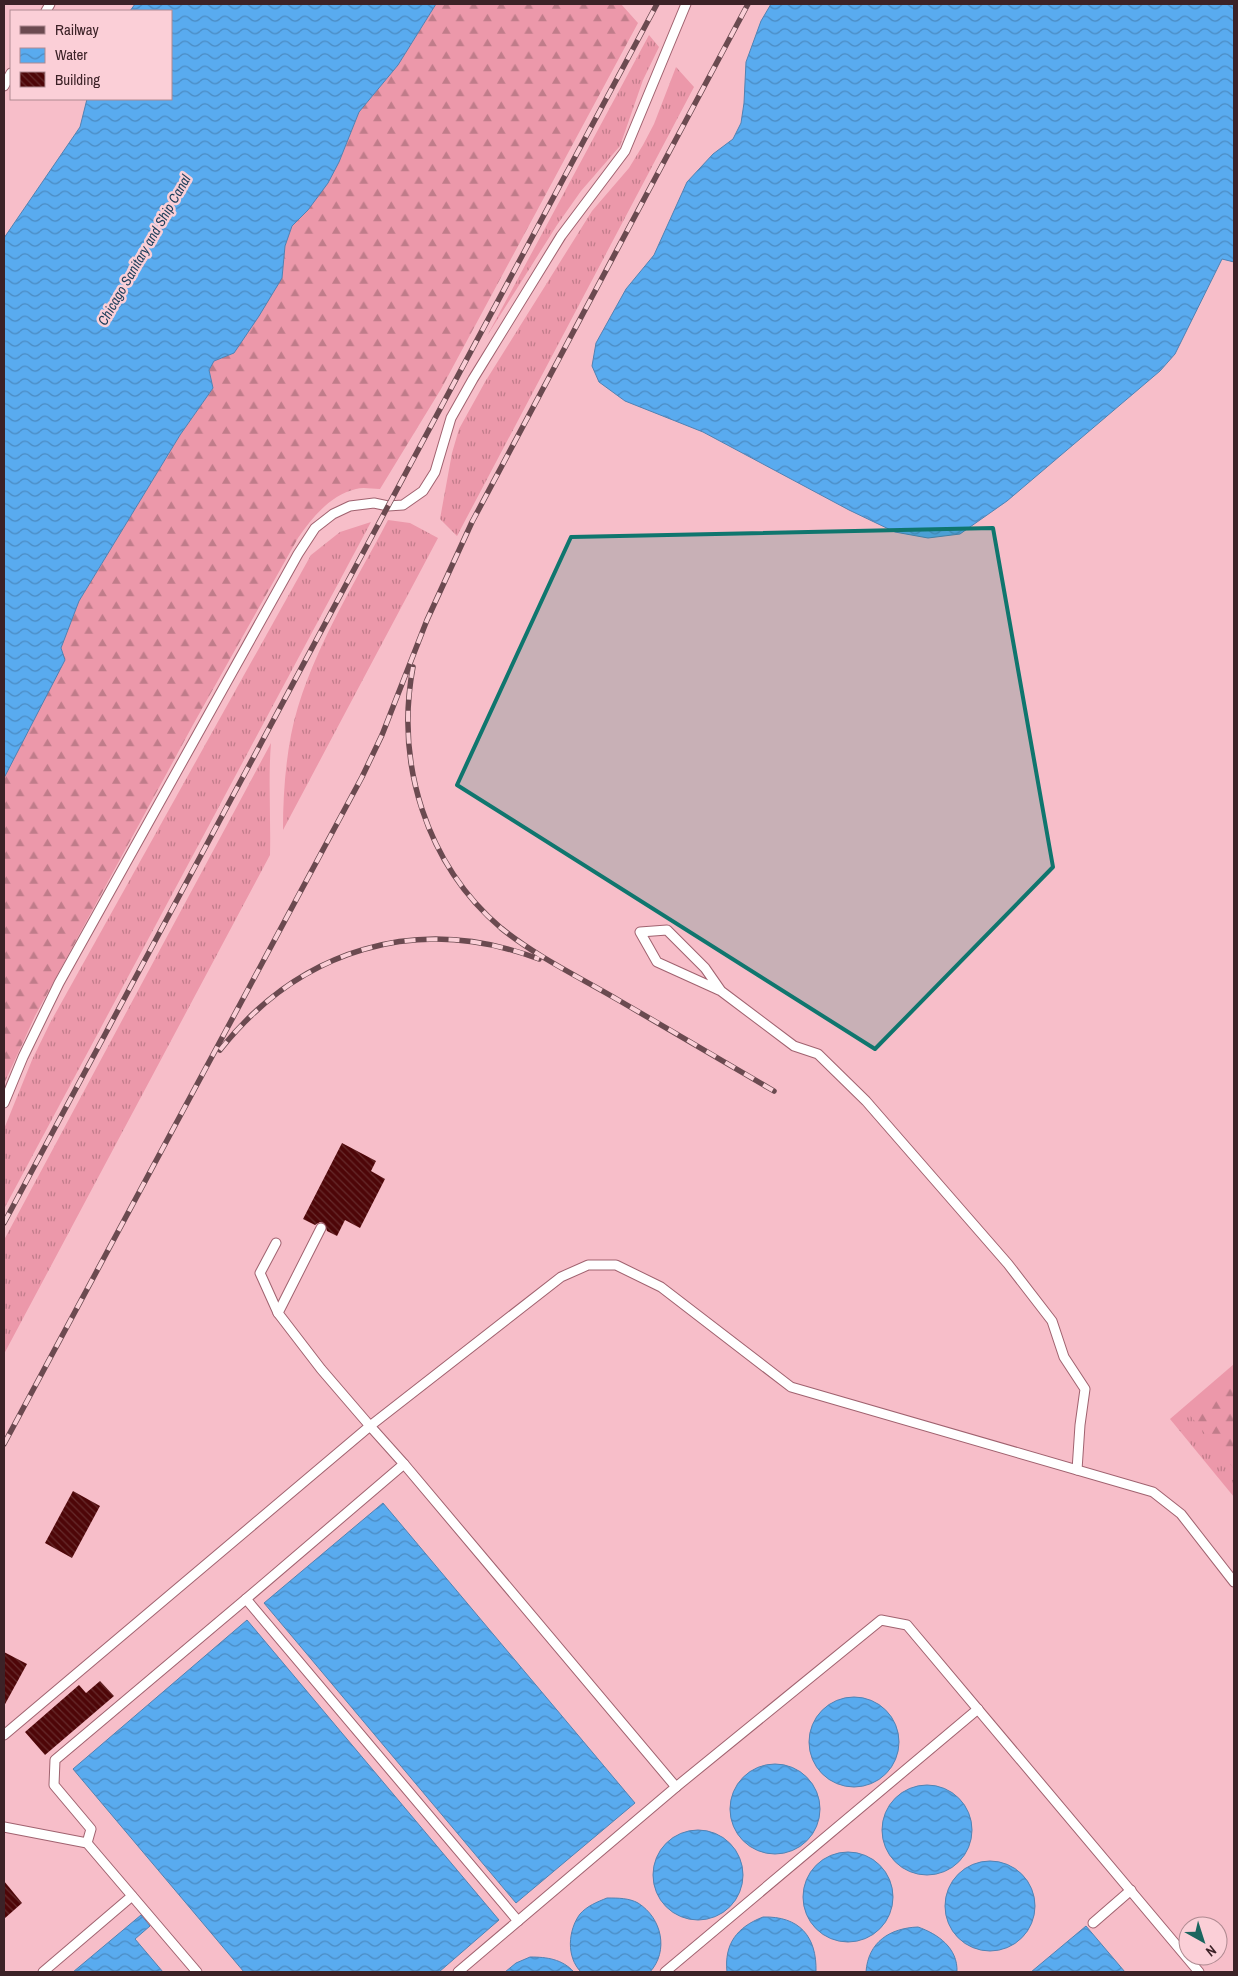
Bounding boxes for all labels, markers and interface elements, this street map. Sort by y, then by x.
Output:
legend [10,10,172,100]
text: Railway [55,19,100,40]
text: Water [55,44,87,65]
text: Building [55,69,100,90]
water label: Chicago Sanitary and Ship Canal [93,171,195,329]
north arrow [1178,1916,1228,1966]
text: N [1202,1941,1220,1961]

